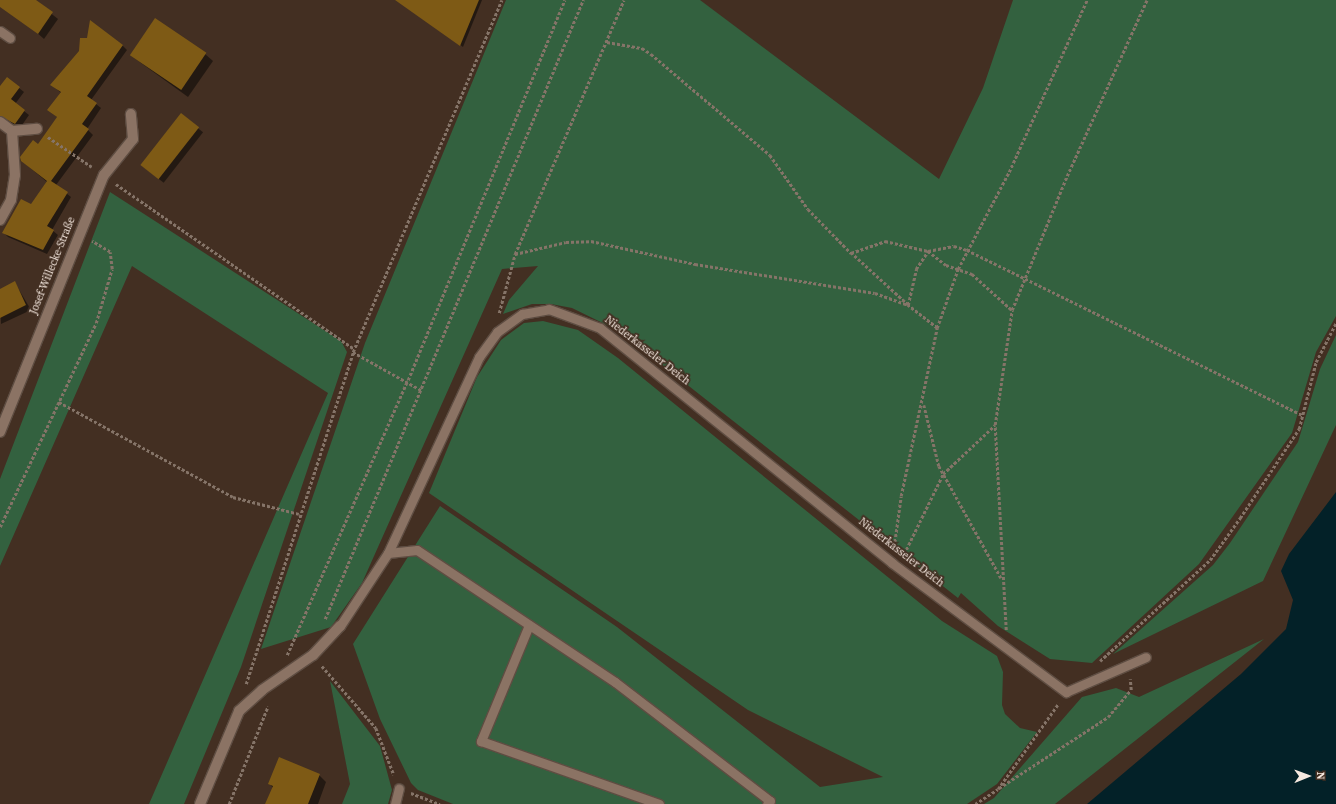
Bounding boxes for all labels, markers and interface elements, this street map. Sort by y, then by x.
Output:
street label: Josef-Willecke-Straße [27,215,79,317]
street label: Niederkasseler Deich [602,314,692,388]
street label: Niederkasseler Deich [856,516,946,590]
north arrow [1288,756,1328,796]
text: N [1313,772,1328,780]

